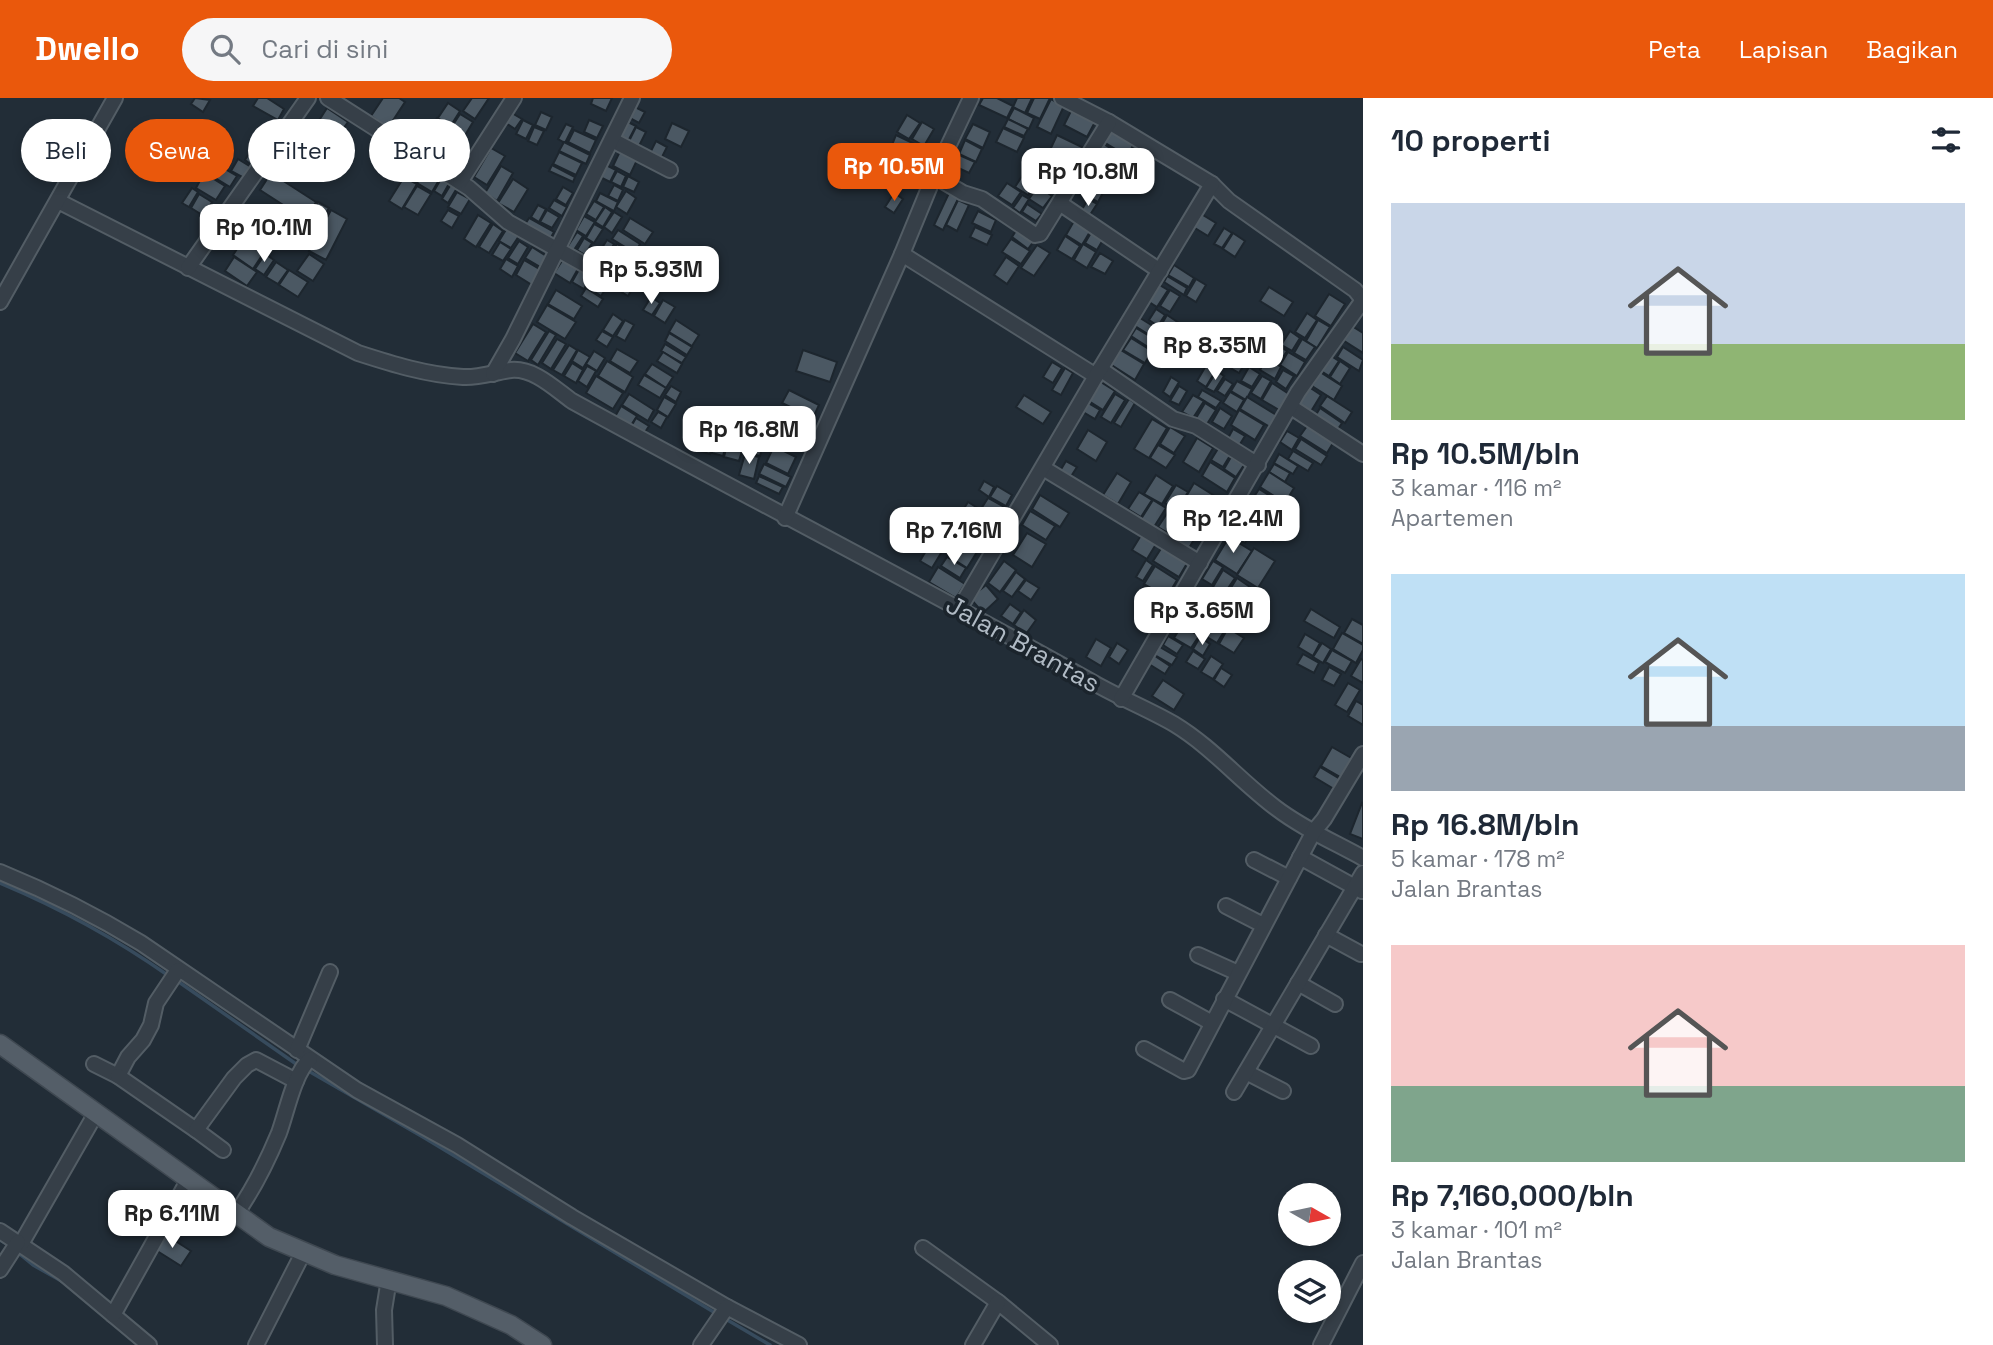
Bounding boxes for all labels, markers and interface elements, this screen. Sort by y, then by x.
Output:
search box [182,18,672,81]
text: Dwello [35,28,140,70]
icon: search [206,30,244,68]
text: Cari di sini [262,32,388,66]
text: Peta [1648,34,1701,65]
text: Lapisan [1739,34,1828,65]
text: Bagikan [1866,34,1958,65]
chip: Beli [21,119,111,182]
chip: Sewa [125,119,234,182]
chip: Filter [248,119,355,182]
chip: Baru [369,119,470,182]
text: 10 properti [1391,121,1550,160]
icon: filters [1927,121,1965,159]
pin: Rp 10.5M [822,144,966,203]
pin: Rp 10.8M [1016,148,1160,208]
text: Rp 10.5M [843,151,945,181]
text: Rp 10.8M [1037,156,1139,186]
pin: Rp 10.1M [192,204,336,264]
text: Rp 10.1M [216,212,312,242]
pin: Rp 5.93M [579,246,723,306]
icon: home [1615,248,1741,374]
text: Rp 5.93M [599,254,703,284]
pin: Rp 8.35M [1143,322,1287,382]
text: Rp 8.35M [1163,330,1267,360]
pin: Rp 16.8M [677,406,821,466]
text: Rp 16.8M [699,414,799,444]
text: Rp 10.5M/bln [1391,434,1580,473]
text: 3 kamar · 116 m² [1391,473,1561,503]
pin: Rp 12.4M [1161,496,1305,555]
text: Rp 12.4M [1183,503,1283,533]
text: Apartemen [1391,503,1513,533]
pin: Rp 7.16M [882,508,1026,567]
text: Rp 7.16M [906,515,1002,545]
street label: Jalan Brantas [940,588,1106,700]
pin: Rp 3.65M [1130,588,1274,647]
text: Rp 3.65M [1150,595,1254,625]
icon: home [1615,619,1741,745]
text: Rp 16.8M/bln [1391,805,1579,844]
text: 5 kamar · 178 m² [1391,844,1565,874]
text: Jalan Brantas [1391,874,1542,904]
icon: home [1615,990,1741,1116]
text: Rp 7,160,000/bln [1391,1176,1634,1215]
north arrow [1278,1183,1340,1246]
map controls [1278,1183,1341,1323]
pin: Rp 6.11M [100,1190,244,1250]
text: Rp 6.11M [124,1198,220,1228]
text: 3 kamar · 101 m² [1391,1215,1562,1245]
text: Jalan Brantas [1391,1245,1542,1275]
button: layers [1278,1260,1341,1323]

